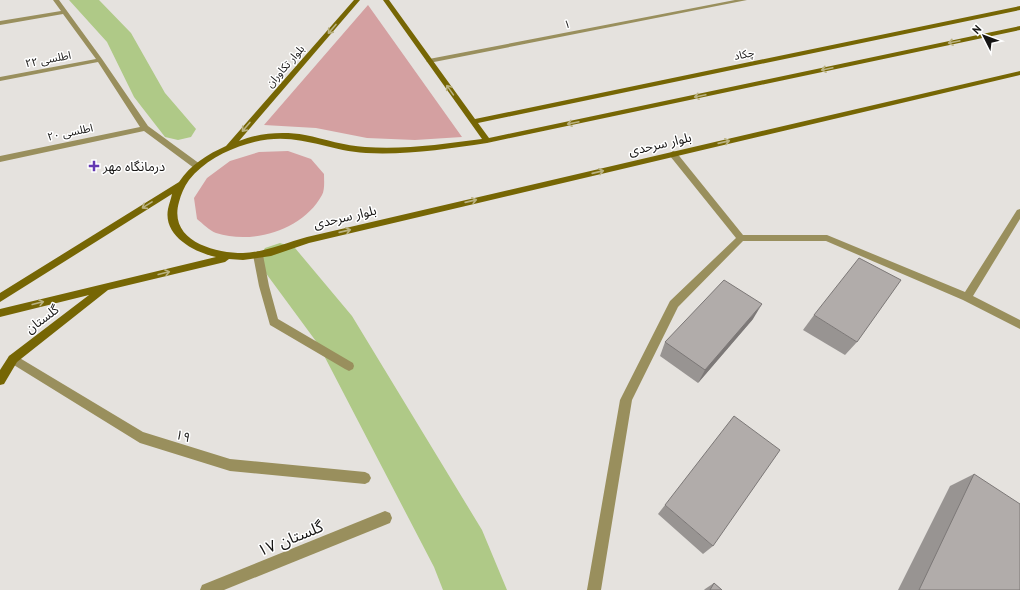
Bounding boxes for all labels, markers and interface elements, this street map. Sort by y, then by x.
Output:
north arrow [964,16,1004,56]
street label: ۱ [563,17,571,31]
text: N [969,22,984,37]
one-way arrow [327,24,336,35]
one-way arrow [948,39,961,47]
street label: بلوار تکاوران [263,42,307,90]
street label: چکاد [733,45,756,64]
street label: اطلسی ۲۲ [24,48,72,70]
one-way arrow [821,66,834,74]
one-way arrow [446,85,454,96]
one-way arrow [694,92,707,100]
one-way arrow [567,119,580,127]
street label: اطلسی ۲۰ [46,120,94,144]
one-way arrow [242,122,251,133]
street label: بلوار سرحدی [627,129,693,159]
one-way arrow [718,138,731,146]
place label: درمانگاه مهر [102,158,165,175]
marker: درمانگاه مهر [88,160,100,172]
one-way arrow [591,167,604,175]
one-way arrow [464,197,477,205]
one-way arrow [141,202,153,210]
street label: بلوار سرحدی [312,202,378,232]
one-way arrow [338,226,351,234]
one-way arrow [157,268,170,276]
one-way arrow [31,299,44,307]
street label: گلستان [22,300,63,337]
street label: ۱۹ [173,426,193,446]
street label: گلستان ۱۷ [254,516,326,560]

